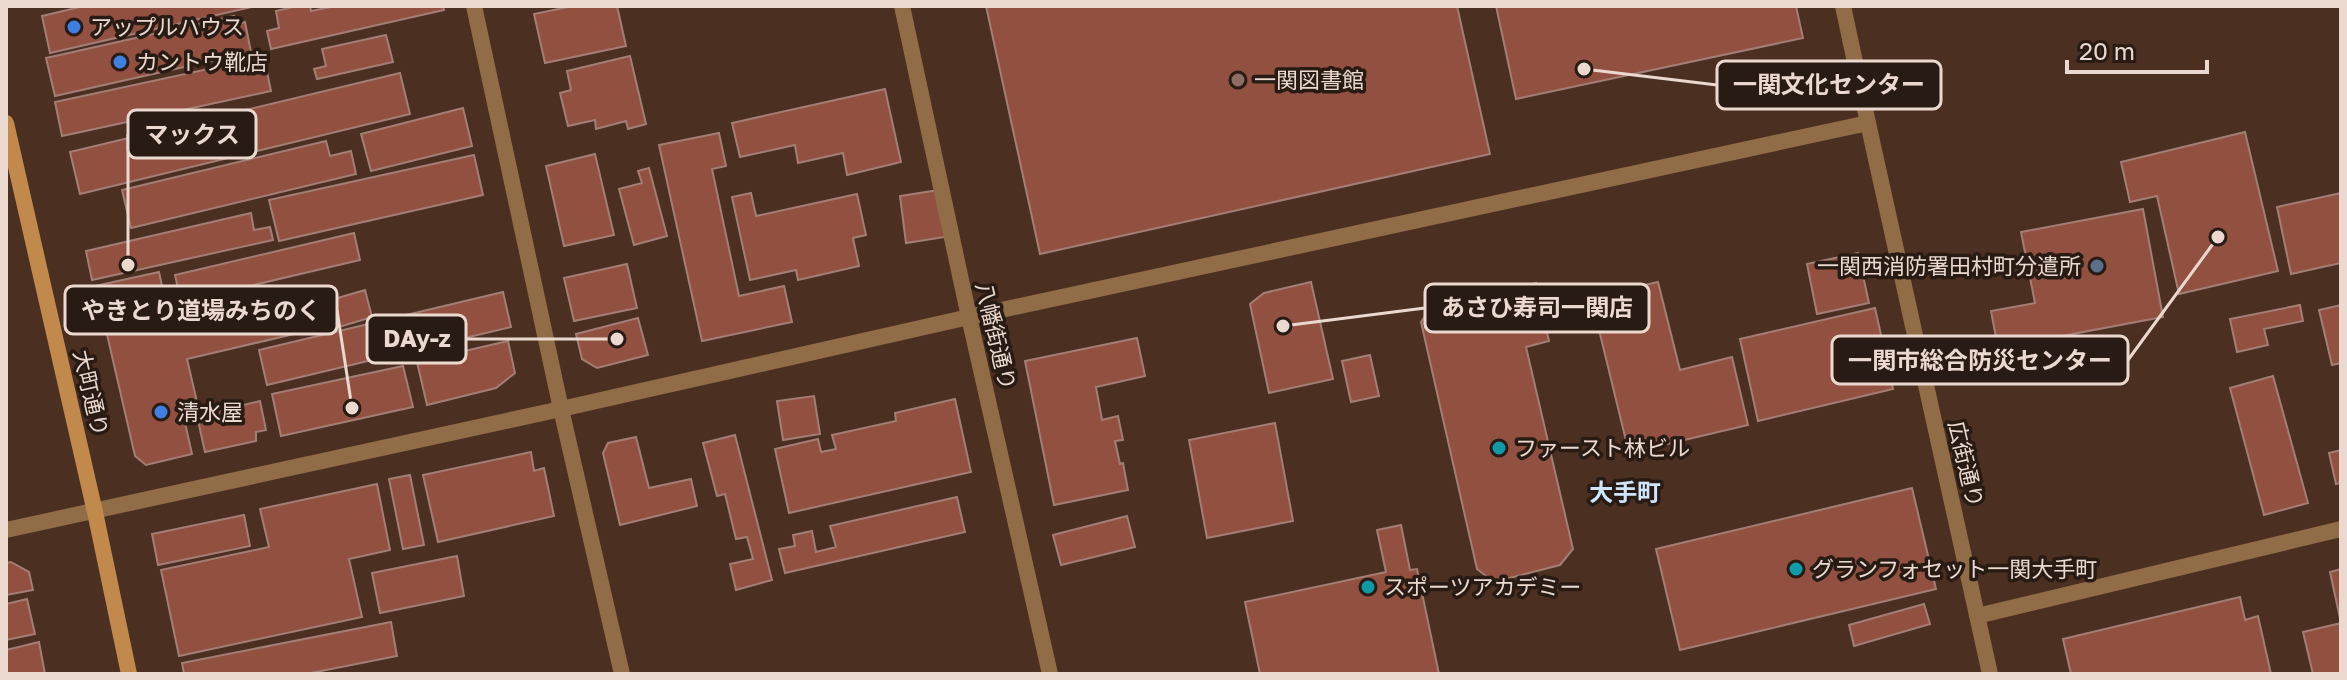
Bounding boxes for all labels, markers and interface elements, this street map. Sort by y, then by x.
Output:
place label: アップルハウス [90,13,244,40]
marker: アップルハウス [65,18,83,36]
scale bar [2067,24,2207,74]
text: 20 m [2079,36,2135,65]
place label: カントウ靴店 [136,48,268,75]
marker: カントウ靴店 [111,53,129,71]
callout: 一関文化センター [1717,61,1941,109]
place label: 一関図書館 [1254,66,1364,93]
text: 一関文化センター [1733,69,1925,98]
marker: 一関図書館 [1229,71,1247,89]
callout: マックス [128,110,256,158]
text: マックス [144,119,240,148]
place label: 一関西消防署田村町分遣所 [1817,252,2081,279]
marker: 一関西消防署田村町分遣所 [2088,257,2106,275]
street label: 八幡街通り [971,279,1022,393]
callout: あさひ寿司一関店 [1425,284,1649,332]
callout: やきとり道場みちのく [65,286,337,334]
text: あさひ寿司一関店 [1441,292,1633,321]
text: やきとり道場みちのく [81,295,321,324]
callout: DAy-z [367,315,466,363]
text: DAy-z [383,323,451,352]
callout: 一関市総合防災センター [1832,336,2128,384]
text: 一関市総合防災センター [1848,345,2112,374]
street label: 大町通り [68,347,115,439]
place label: 清水屋 [177,398,243,425]
marker: 清水屋 [152,403,170,421]
street label: 広街通り [1943,418,1990,510]
place label: ファースト林ビル [1515,434,1690,461]
marker: ファースト林ビル [1490,439,1508,457]
district label: 大手町 [1589,477,1661,506]
place label: グランフォセット一関大手町 [1812,555,2097,582]
marker: グランフォセット一関大手町 [1787,560,1805,578]
place label: スポーツアカデミー [1384,573,1582,600]
marker: スポーツアカデミー [1359,578,1377,596]

